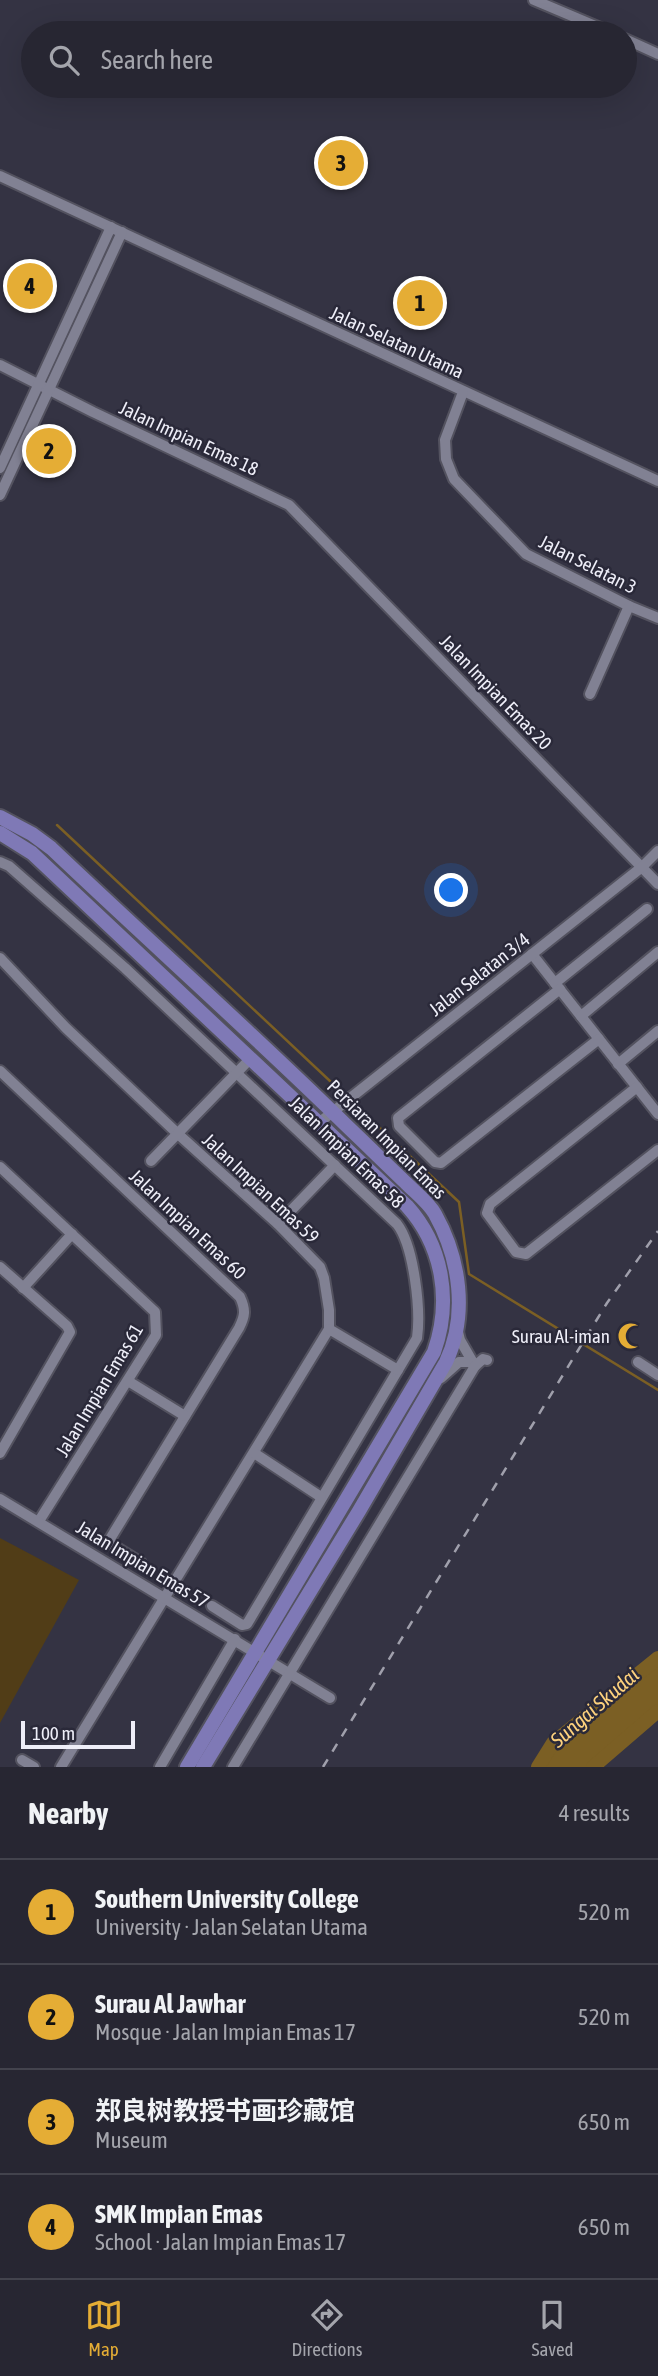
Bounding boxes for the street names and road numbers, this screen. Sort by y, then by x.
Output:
street label: Jalan Selatan Utama [327,301,467,383]
street label: Jalan Impian Emas 18 [116,396,262,480]
street label: Jalan Selatan 3 [536,530,640,598]
street label: Jalan Impian Emas 20 [436,630,556,754]
street label: Jalan Selatan 3/4 [424,928,534,1020]
street label: Persiaran Impian Emas [323,1075,451,1203]
street label: Jalan Impian Emas 58 [285,1092,409,1212]
street label: Jalan Impian Emas 59 [198,1128,324,1248]
street label: Jalan Impian Emas 60 [125,1164,251,1284]
street label: Jalan Impian Emas 61 [51,1320,147,1460]
street label: Jalan Impian Emas 57 [73,1516,213,1612]

